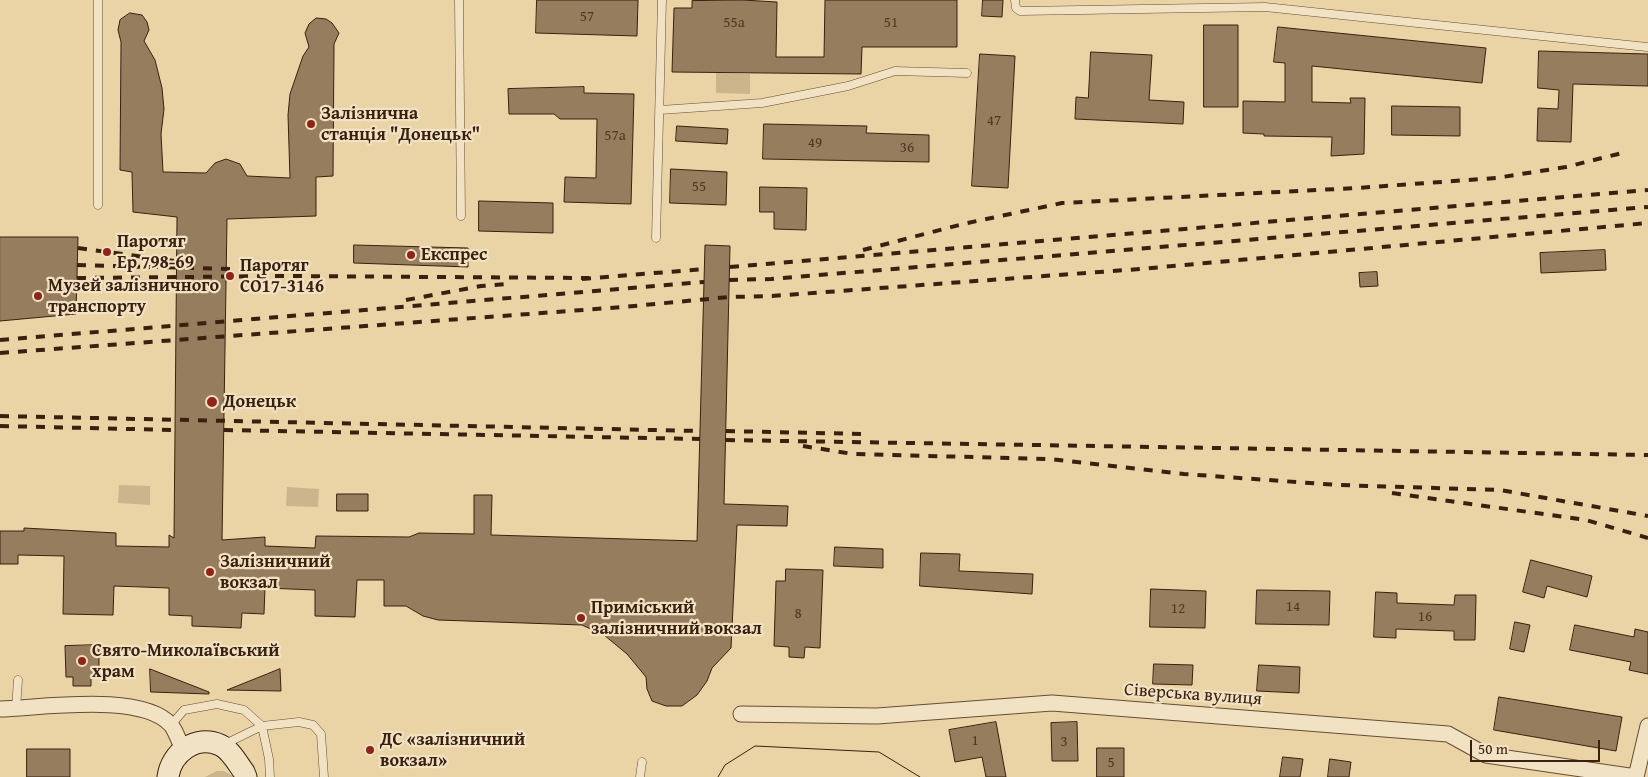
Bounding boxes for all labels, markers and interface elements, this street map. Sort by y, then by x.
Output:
house number: 57 [580,8,594,26]
house number: 55а [723,14,745,32]
house number: 51 [884,14,898,32]
place label: Залізнична станція "Донецьк" [321,103,480,146]
house number: 47 [987,112,1001,130]
marker: Залізнична станція "Донецьк" [305,118,317,130]
house number: 57а [604,127,626,145]
house number: 49 [808,134,822,152]
house number: 36 [900,139,914,157]
house number: 55 [692,178,706,196]
place label: Паротяг Ер 798-69 [117,231,194,274]
place label: Експрес [421,244,487,266]
marker: Паротяг Ер 798-69 [101,246,113,258]
marker: Експрес [405,249,417,261]
place label: Паротяг СО17-3146 [240,255,324,298]
marker: Паротяг СО17-3146 [224,270,236,282]
place label: Музей залізничного транспорту [48,275,219,318]
marker: Музей залізничного транспорту [32,290,44,302]
place label: Донецьк [223,391,296,413]
marker: Донецьк [205,395,219,409]
place label: Залізничний вокзал [220,551,331,594]
marker: Залізничний вокзал [204,566,216,578]
place label: Приміський залізничний вокзал [591,597,762,640]
house number: 14 [1286,598,1300,616]
house number: 12 [1171,600,1185,618]
house number: 8 [794,605,802,623]
house number: 16 [1418,608,1432,626]
marker: Приміський залізничний вокзал [575,612,587,624]
place label: Свято-Миколаївський храм [92,640,279,682]
marker: Свято-Миколаївський храм [76,655,88,667]
street label: Сіверська вулиця [1123,679,1263,711]
place label: ДС «залізничний вокзал» [380,729,525,772]
scale bar [1473,730,1603,762]
house number: 1 [971,732,979,750]
house number: 3 [1060,733,1068,751]
text: 50 m [1478,738,1508,759]
marker: ДС «залізничний вокзал» [364,744,376,756]
house number: 5 [1107,754,1115,772]

